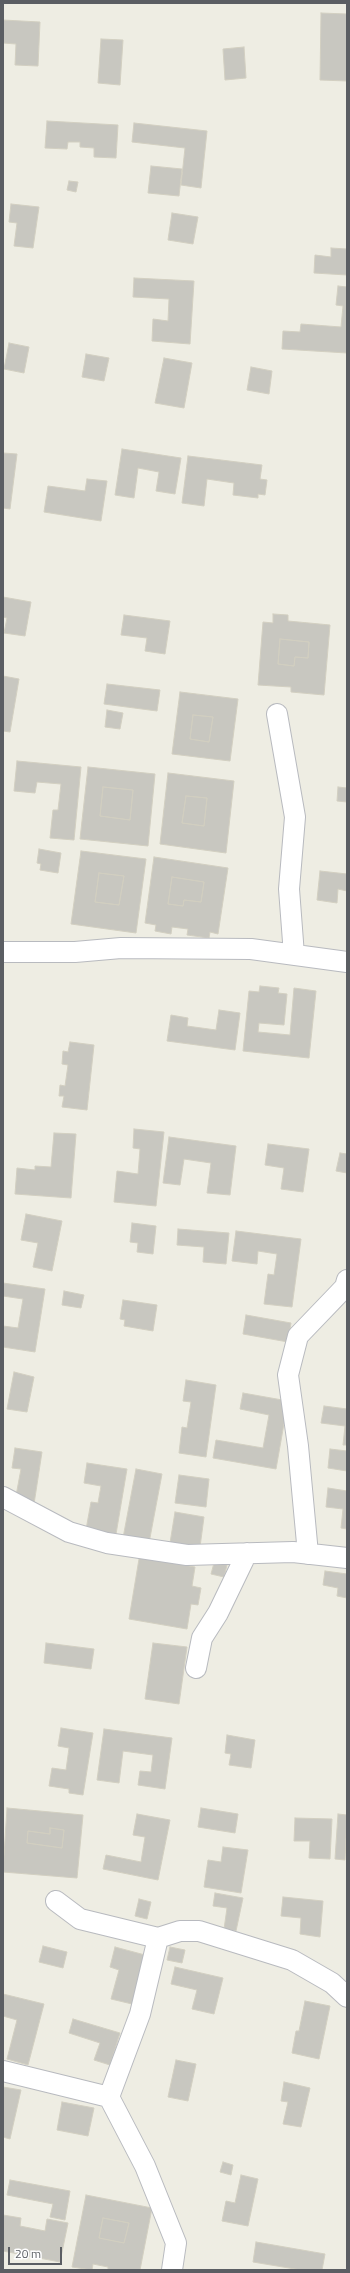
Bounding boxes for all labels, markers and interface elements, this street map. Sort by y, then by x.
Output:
scale bar [10,2239,64,2265]
text: 20 m [15,2244,41,2263]

